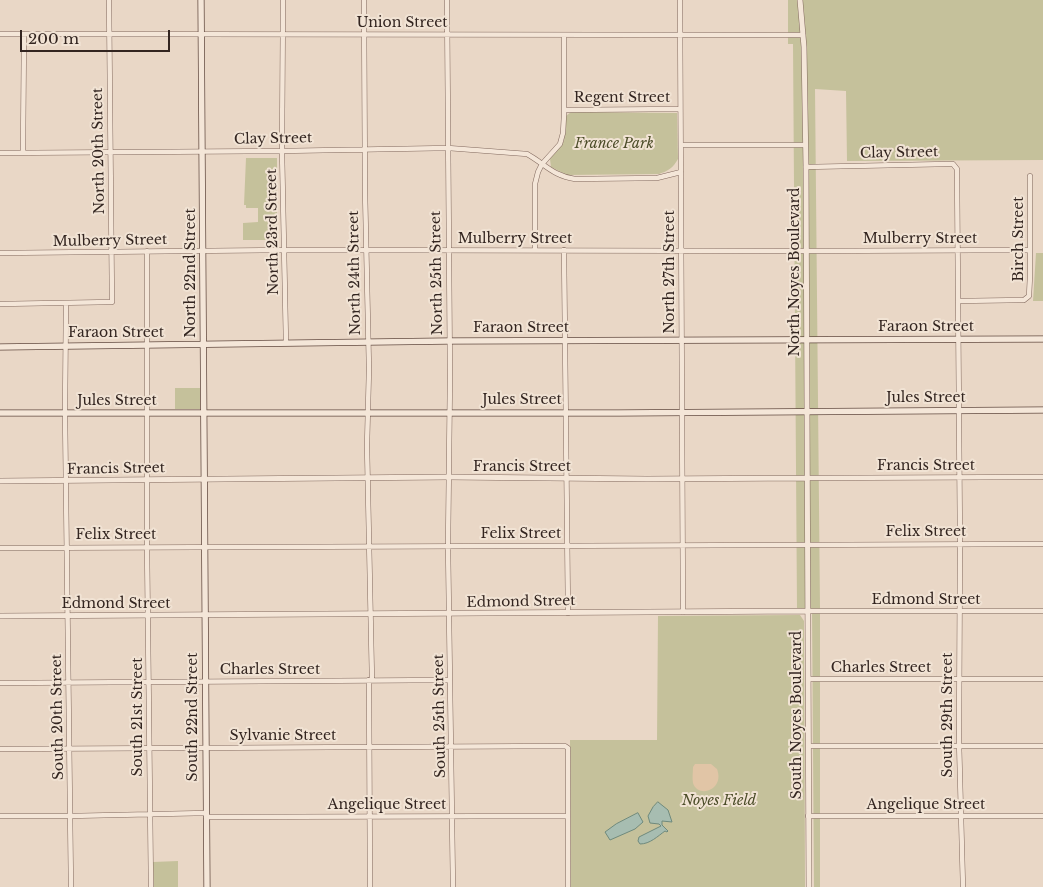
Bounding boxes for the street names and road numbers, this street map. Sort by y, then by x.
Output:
street label: Union Street [357,15,447,31]
street label: North 20th Street [89,88,109,214]
street label: Regent Street [574,90,670,106]
street label: Clay Street [234,130,312,148]
street label: Clay Street [860,144,938,162]
street label: North 23rd Street [263,169,283,295]
street label: North Noyes Boulevard [787,188,803,356]
street label: Birch Street [1011,196,1027,282]
street label: North 22nd Street [183,208,199,338]
street label: North 24th Street [346,210,364,336]
street label: North 27th Street [662,210,678,334]
street label: North 25th Street [428,211,446,335]
street label: Mulberry Street [458,231,572,247]
street label: Mulberry Street [863,231,977,247]
street label: Mulberry Street [53,232,167,250]
street label: Faraon Street [878,319,974,335]
street label: Faraon Street [473,320,569,336]
street label: Faraon Street [68,325,164,341]
street label: Jules Street [886,390,966,406]
street label: Jules Street [482,392,562,408]
street label: Jules Street [77,393,157,409]
street label: Francis Street [877,458,975,474]
street label: Francis Street [473,459,571,475]
street label: Francis Street [67,460,165,478]
street label: Felix Street [886,524,966,540]
street label: Felix Street [481,526,561,542]
street label: Felix Street [76,527,156,543]
street label: Edmond Street [871,592,981,608]
street label: Edmond Street [466,593,576,611]
street label: Edmond Street [61,596,171,612]
street label: South Noyes Boulevard [789,631,805,799]
street label: South 29th Street [940,652,956,778]
street label: South 22nd Street [185,653,201,781]
street label: South 20th Street [49,654,67,780]
street label: South 25th Street [431,654,449,778]
street label: South 21st Street [130,657,146,777]
street label: Charles Street [831,660,931,676]
street label: Charles Street [220,662,320,678]
street label: Sylvanie Street [230,728,336,744]
street label: Angelique Street [328,797,446,813]
street label: Angelique Street [867,797,985,813]

